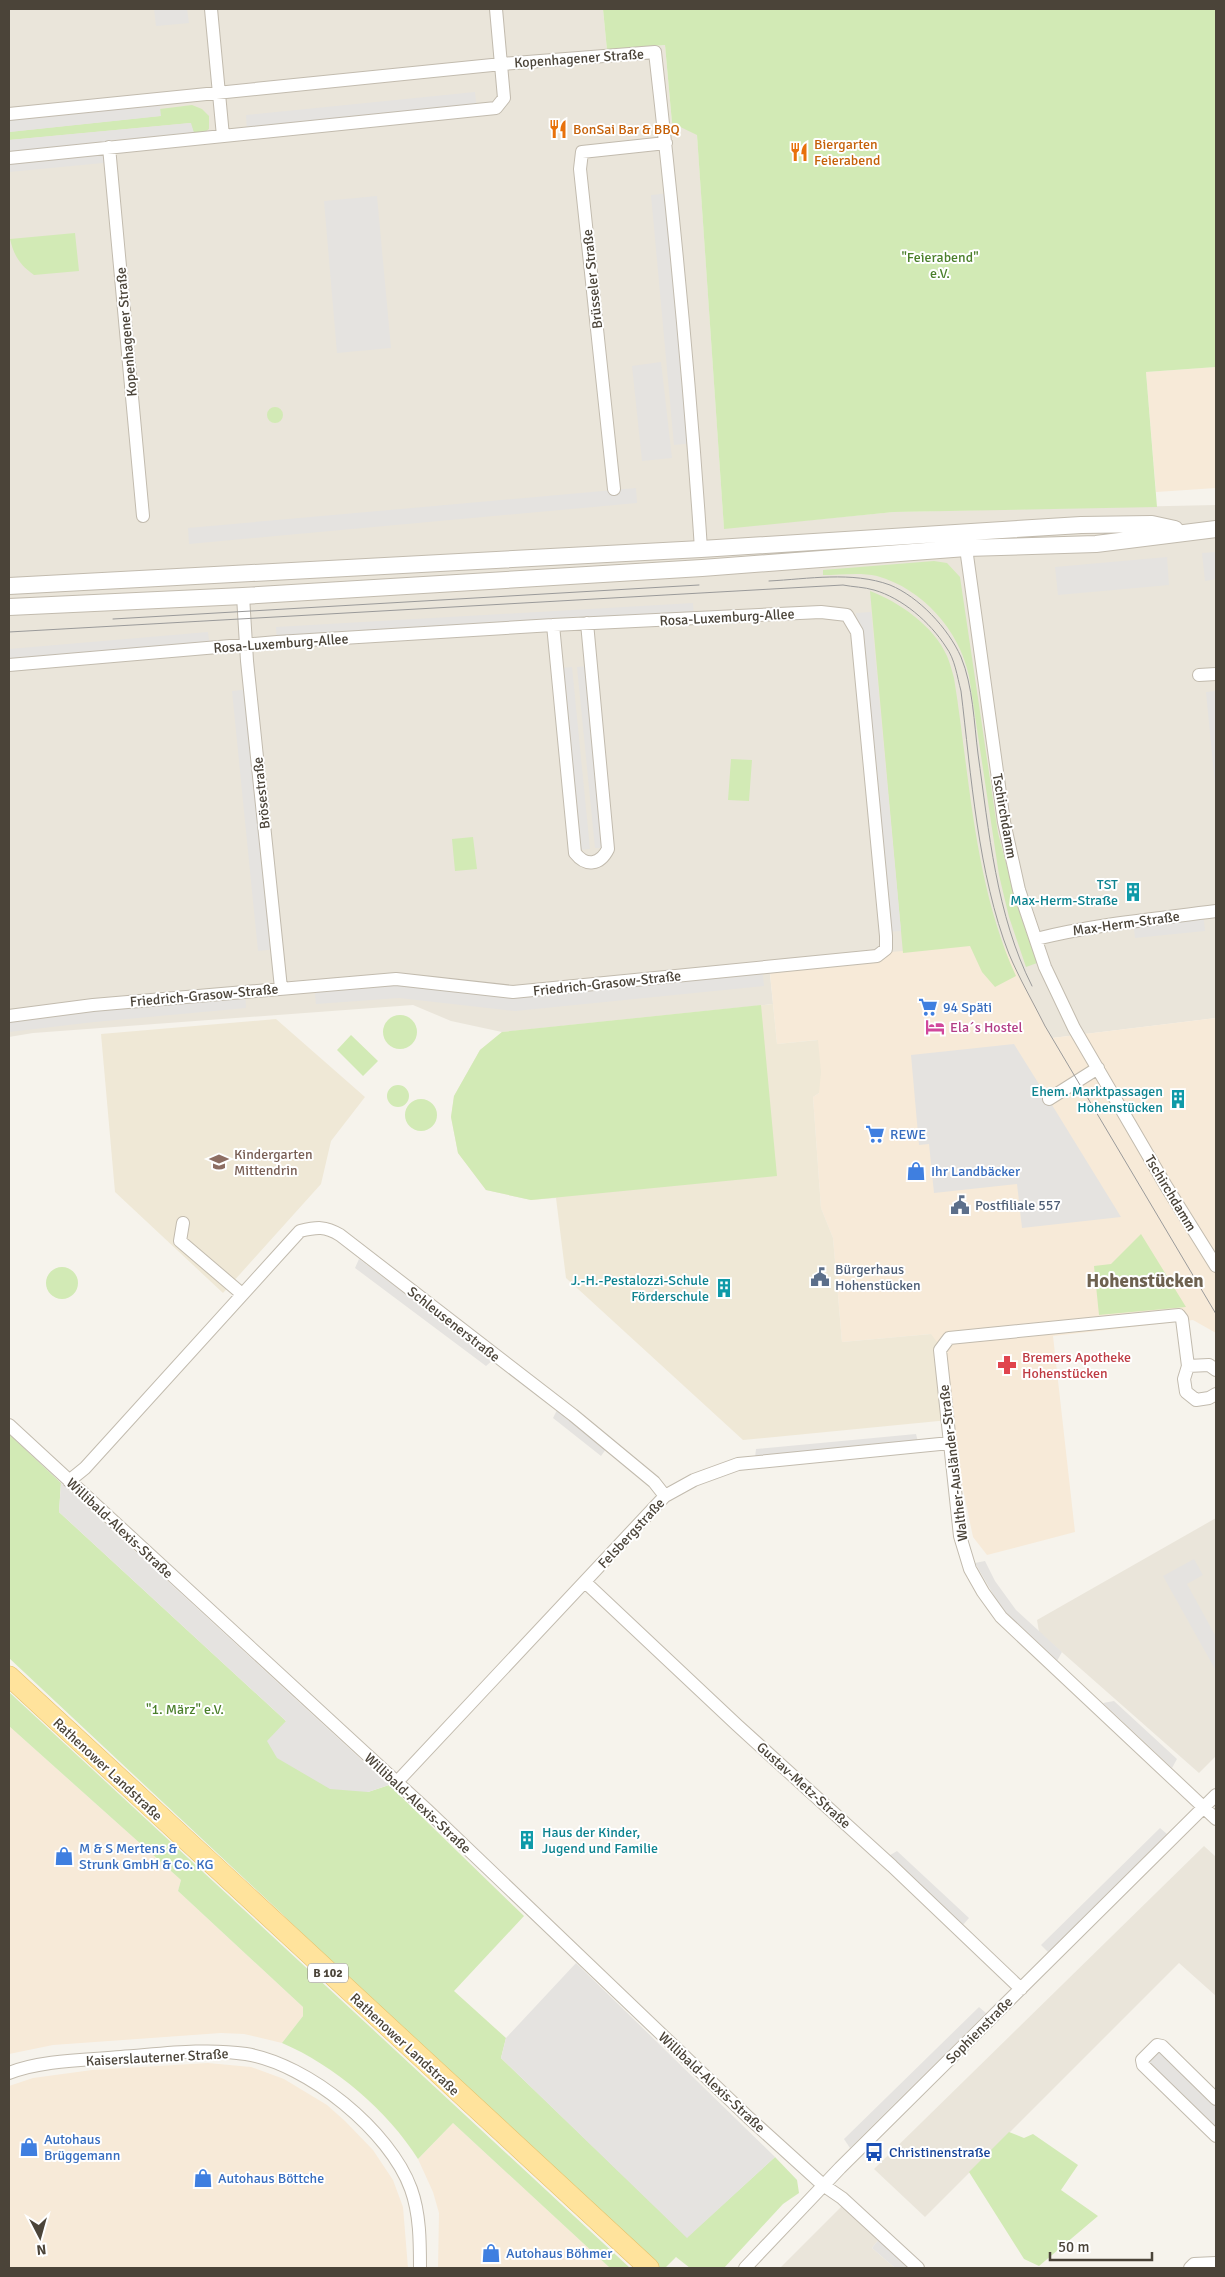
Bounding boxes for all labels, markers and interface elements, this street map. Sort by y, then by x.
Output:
street label: Kopenhagener Straße [514,45,644,72]
restaurant icon: BonSai Bar & BBQ [547,118,569,140]
place label: BonSai Bar & BBQ [573,121,680,138]
place label: Biergarten Feierabend [814,136,880,169]
restaurant icon: Biergarten Feierabend [788,141,810,163]
street label: Brüsseler Straße [579,228,606,330]
park label: "Feierabend" e.V. [901,249,979,282]
street label: Kopenhagener Straße [112,266,141,397]
street label: Rosa-Luxemburg-Allee [659,605,795,630]
street label: Rosa-Luxemburg-Allee [213,630,349,657]
street label: Brösestraße [249,756,274,830]
street label: Tschirchdamm [989,772,1020,860]
place label: TST Max-Herm-Straße [1010,876,1118,909]
building icon: TST Max-Herm-Straße [1122,881,1144,903]
street label: Max-Herm-Straße [1071,908,1181,939]
street label: Friedrich-Grasow-Straße [532,967,682,1000]
street label: Friedrich-Grasow-Straße [129,981,279,1010]
supermarket icon: 94 Späti [917,996,939,1018]
place label: 94 Späti [943,999,992,1016]
hotel icon: Ela´s Hostel [924,1016,946,1038]
place label: Ela´s Hostel [950,1019,1023,1036]
place label: Ehem. Marktpassagen Hohenstücken [1031,1083,1163,1116]
building icon: Ehem. Marktpassagen Hohenstücken [1167,1088,1189,1110]
supermarket icon: REWE [864,1123,886,1145]
place label: REWE [890,1126,926,1143]
place label: Kindergarten Mittendrin [234,1146,313,1179]
school or university icon: Kindergarten Mittendrin [208,1151,230,1173]
street label: Tschirchdamm [1141,1152,1200,1234]
shop icon: Ihr Landbäcker [905,1160,927,1182]
place label: Ihr Landbäcker [931,1163,1021,1180]
public building icon: Postfiliale 557 [949,1194,971,1216]
place label: Postfiliale 557 [975,1197,1061,1214]
place label: Bürgerhaus Hohenstücken [835,1261,921,1294]
public building icon: Bürgerhaus Hohenstücken [809,1266,831,1288]
district label: Hohenstücken [1086,1269,1204,1293]
place label: J.-H.-Pestalozzi-Schule Förderschule [571,1272,709,1305]
building icon: J.-H.-Pestalozzi-Schule Förderschule [713,1277,735,1299]
street label: Schleusenerstraße [404,1283,503,1366]
place label: Bremers Apotheke Hohenstücken [1022,1349,1131,1382]
pharmacy icon: Bremers Apotheke Hohenstücken [996,1354,1018,1376]
street label: Walther-Ausländer-Straße [935,1383,972,1542]
street label: Willibald-Alexis-Straße [63,1475,177,1582]
street label: Felsbergstraße [594,1495,668,1572]
park label: "1. März" e.V. [146,1701,224,1718]
street label: Rathenower Landstraße [50,1714,166,1824]
street label: Gustav-Metz-Straße [753,1739,854,1832]
street label: Willibald-Alexis-Straße [361,1750,475,1857]
place label: Haus der Kinder, Jugend und Familie [542,1824,658,1857]
building icon: Haus der Kinder, Jugend und Familie [516,1829,538,1851]
place label: M & S Mertens & Strunk GmbH & Co. KG [79,1840,214,1873]
shop icon: M & S Mertens & Strunk GmbH & Co. KG [53,1845,75,1867]
road number: B 102 [308,1964,348,1982]
street label: Rathenower Landstraße [347,1989,463,2099]
street label: Sophienstraße [942,1993,1016,2067]
street label: Willibald-Alexis-Straße [655,2029,769,2136]
street label: Kaiserslauterner Straße [85,2045,229,2070]
place label: Autohaus Brüggemann [44,2131,120,2164]
shop icon: Autohaus Brüggemann [18,2136,40,2158]
bus stop icon: Christinenstraße [863,2141,885,2163]
place label: Christinenstraße [889,2144,990,2161]
shop icon: Autohaus Böttche [192,2167,214,2189]
place label: Autohaus Böttche [218,2170,324,2187]
north arrow [15,2212,65,2262]
scale bar [1050,2230,1152,2262]
text: 50 m [1058,2238,1089,2256]
text: N [36,2240,47,2258]
shop icon: Autohaus Böhmer [480,2242,502,2264]
place label: Autohaus Böhmer [506,2245,613,2262]

